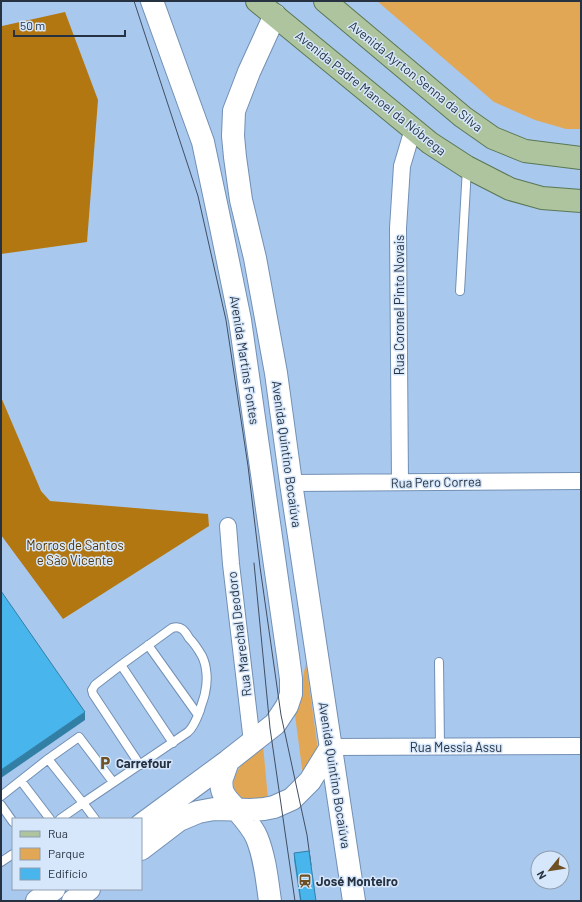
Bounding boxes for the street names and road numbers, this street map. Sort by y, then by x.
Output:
street label: Avenida Ayrton Senna da Silva [346,17,486,135]
street label: Avenida Padre Manoel da Nóbrega [292,27,450,159]
street label: Rua Coronel Pinto Novais [391,235,407,375]
street label: Avenida Martins Fontes [227,294,263,426]
street label: Avenida Quintino Bocaiúva [269,380,305,528]
street label: Rua Pero Correa [390,473,482,491]
street label: Rua Marechal Deodoro [223,571,255,697]
street label: Avenida Quintino Bocaiúva [316,701,354,849]
street label: Rua Messia Assu [410,739,502,755]

